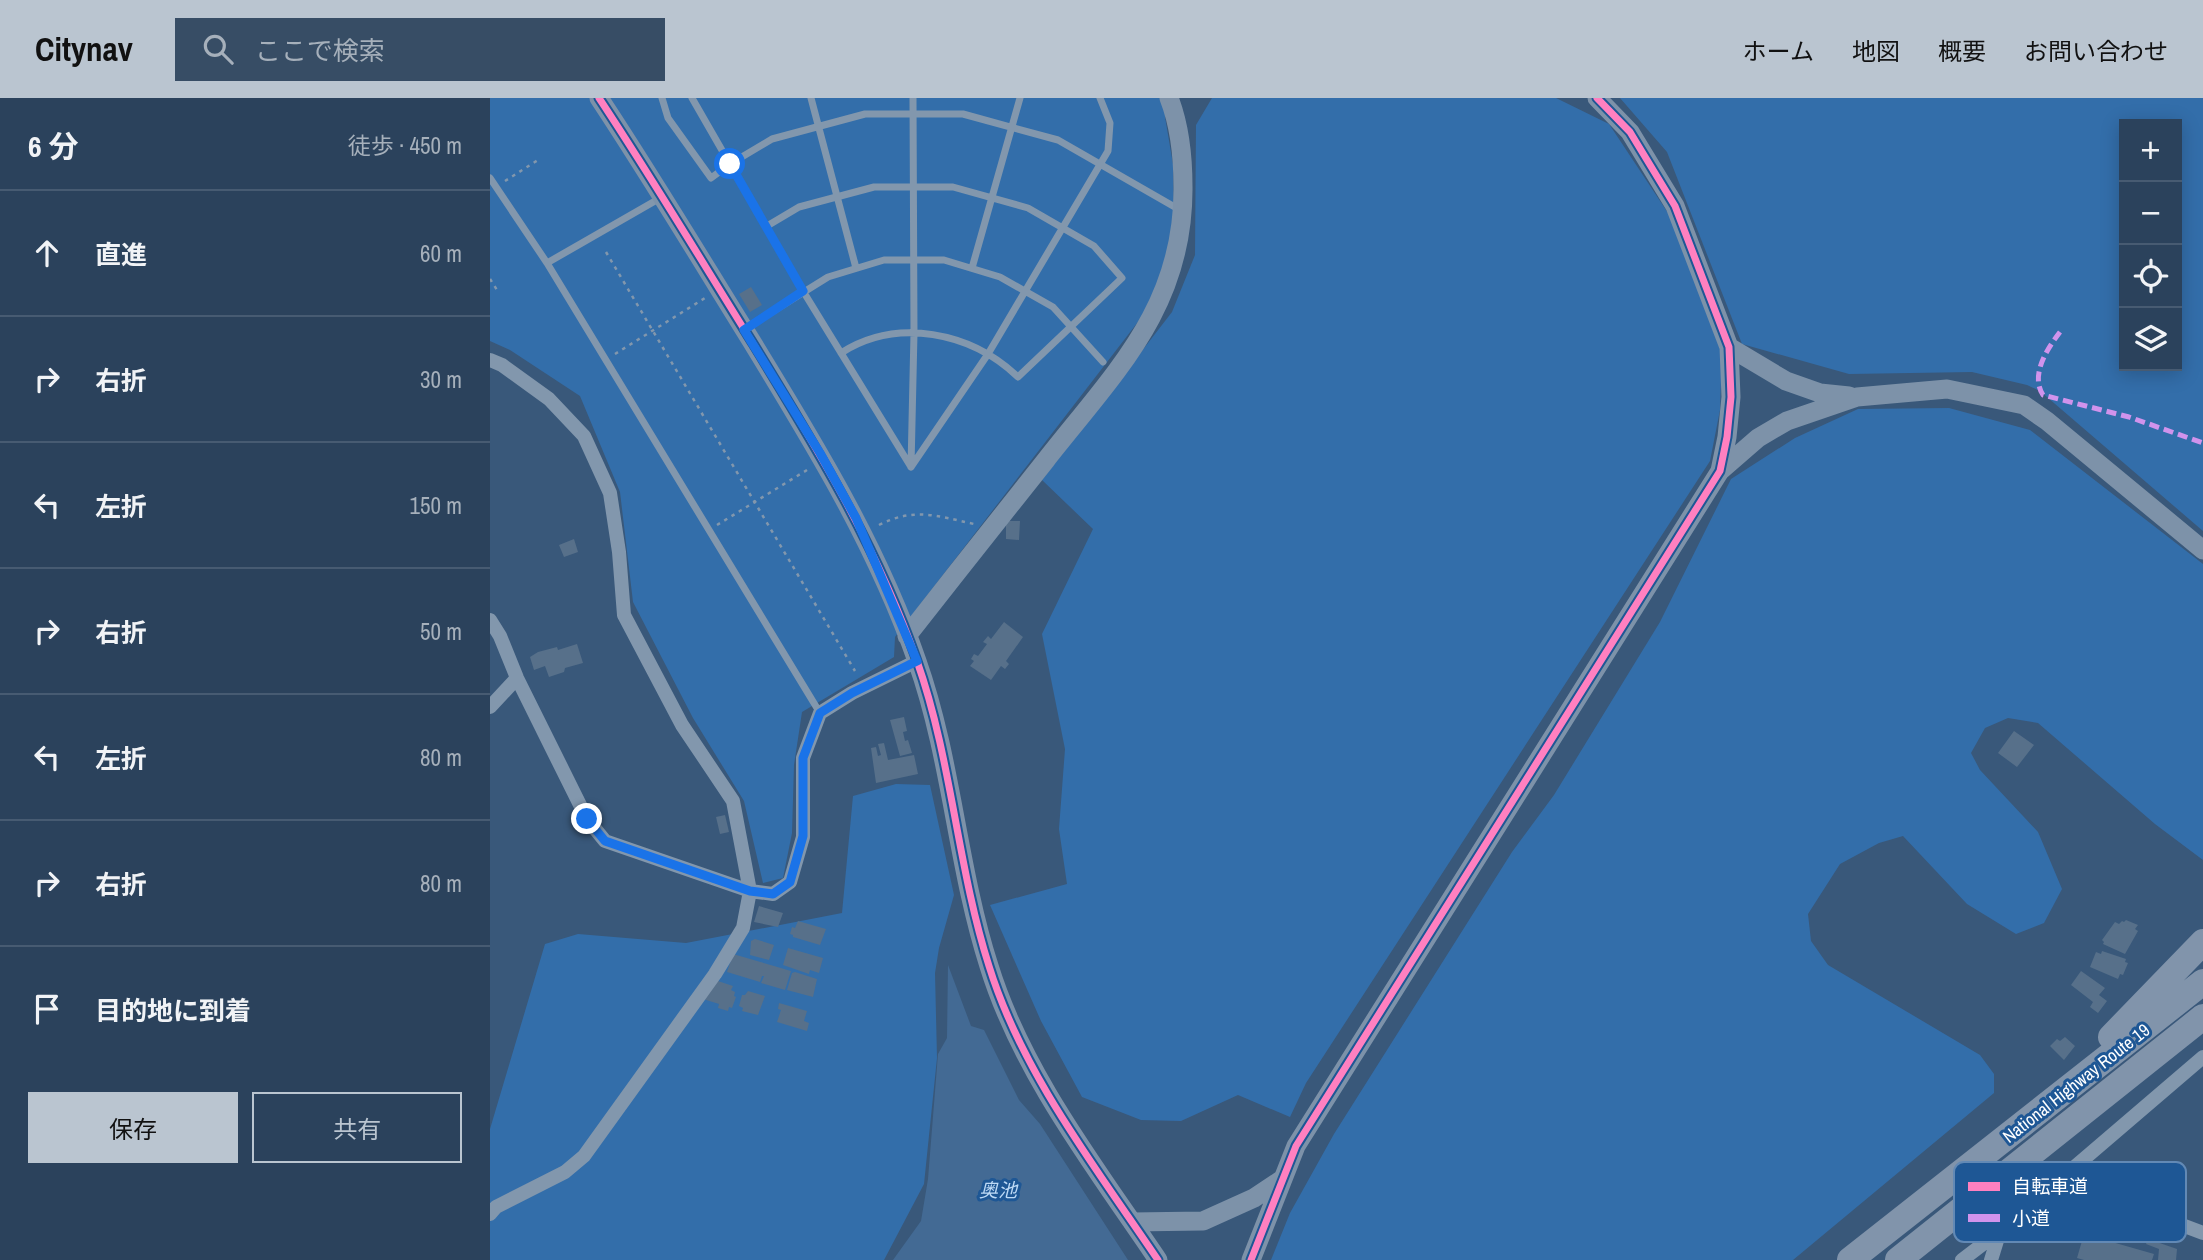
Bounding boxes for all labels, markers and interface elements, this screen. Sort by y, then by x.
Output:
search box [175,18,665,81]
text: Citynav [35,27,133,71]
icon: search [199,30,237,68]
text: ここで検索 [255,33,385,68]
text: ホーム [1743,35,1814,67]
text: 地図 [1852,35,1900,67]
text: 概要 [1938,35,1986,67]
text: お問い合わせ [2024,35,2168,67]
map controls [2119,119,2182,371]
button: + [2119,119,2182,182]
text: 6 分 [28,126,79,166]
text: 徒歩 · 450 m [348,130,462,161]
route start [714,148,745,179]
button: − [2119,182,2182,245]
icon: ahead [28,234,66,272]
text: 直進 [95,237,147,272]
text: 60 m [420,238,462,269]
button: locate [2119,245,2182,308]
button: layers [2119,308,2182,371]
icon: right [28,360,66,398]
text: 右折 [95,363,147,398]
text: 30 m [420,364,462,395]
icon: left [28,486,66,524]
text: 左折 [95,489,147,524]
text: 150 m [410,490,462,521]
icon: right [28,612,66,650]
text: 右折 [95,615,147,650]
text: 50 m [420,616,462,647]
icon: left [28,738,66,776]
text: 左折 [95,741,147,776]
text: 80 m [420,742,462,773]
route end [571,803,602,834]
icon: right [28,864,66,902]
text: 右折 [95,867,147,902]
text: 80 m [420,868,462,899]
icon: arrive [28,990,66,1028]
text: 目的地に到着 [95,993,251,1028]
street label: National Highway Route 19 [1997,1018,2155,1148]
button: 保存 [28,1092,238,1163]
button: 共有 [252,1092,462,1163]
legend [1954,1162,2186,1242]
text: 自転車道 [2012,1173,2088,1199]
water label: 奥池 [979,1177,1019,1203]
text: 小道 [2012,1205,2050,1231]

